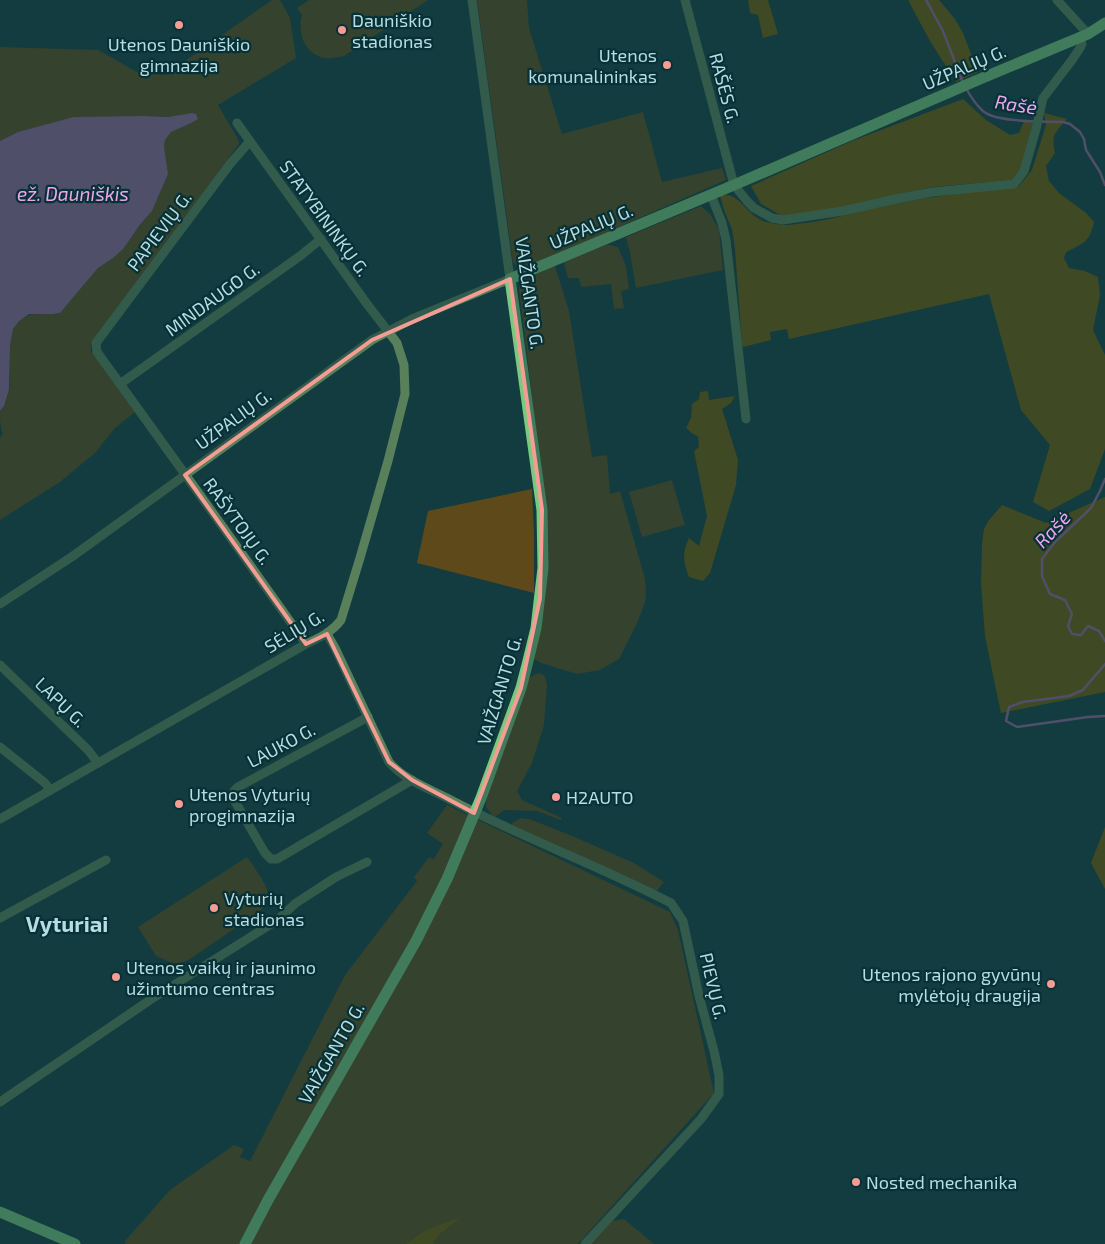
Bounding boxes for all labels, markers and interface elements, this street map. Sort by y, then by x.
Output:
place label: Dauniškio stadionas [352,9,432,52]
marker: Utenos Dauniškio gimnazija [173,19,185,31]
marker: Dauniškio stadionas [336,24,348,36]
place label: Utenos Dauniškio gimnazija [108,33,250,76]
street label: UŽPALIŲ G. [919,40,1009,94]
place label: Utenos komunalininkas [528,44,657,87]
street label: RAŠĖS G. [705,50,745,126]
marker: Utenos komunalininkas [661,59,673,71]
water label: Rašė [993,89,1039,119]
street label: STATYBININKŲ G. [275,156,375,280]
water label: ež. Dauniškis [17,182,129,205]
street label: PAPIEVIŲ G. [122,187,196,275]
street label: UŽPALIŲ G. [546,199,636,253]
street label: VAIŽGANTO G. [511,235,549,351]
street label: MINDAUGO G. [161,257,263,341]
street label: UŽPALIŲ G. [191,384,275,454]
street label: RAŠYTOJŲ G. [199,473,277,569]
water label: Rašė [1029,506,1075,552]
street label: SĖLIŲ G. [260,605,328,657]
street label: VAIŽGANTO G. [472,633,526,747]
street label: LAPŲ G. [31,672,91,732]
street label: LAUKO G. [243,718,319,772]
place label: Utenos Vyturių progimnazija [189,783,310,826]
place label: H2AUTO [566,786,633,808]
marker: H2AUTO [550,791,562,803]
marker: Utenos Vyturių progimnazija [173,798,185,810]
place label: Vyturių stadionas [224,887,304,930]
marker: Vyturių stadionas [208,902,220,914]
district label: Vyturiai [26,910,108,937]
street label: PIEVŲ G. [696,950,732,1022]
place label: Utenos vaikų ir jaunimo užimtumo centras [126,956,316,999]
place label: Utenos rajono gyvūnų mylėtojų draugija [862,963,1041,1006]
marker: Utenos vaikų ir jaunimo užimtumo centras [110,971,122,983]
marker: Utenos rajono gyvūnų mylėtojų draugija [1045,978,1057,990]
street label: VAIŽGANTO G. [293,998,369,1108]
place label: Nosted mechanika [866,1171,1017,1193]
marker: Nosted mechanika [850,1176,862,1188]

